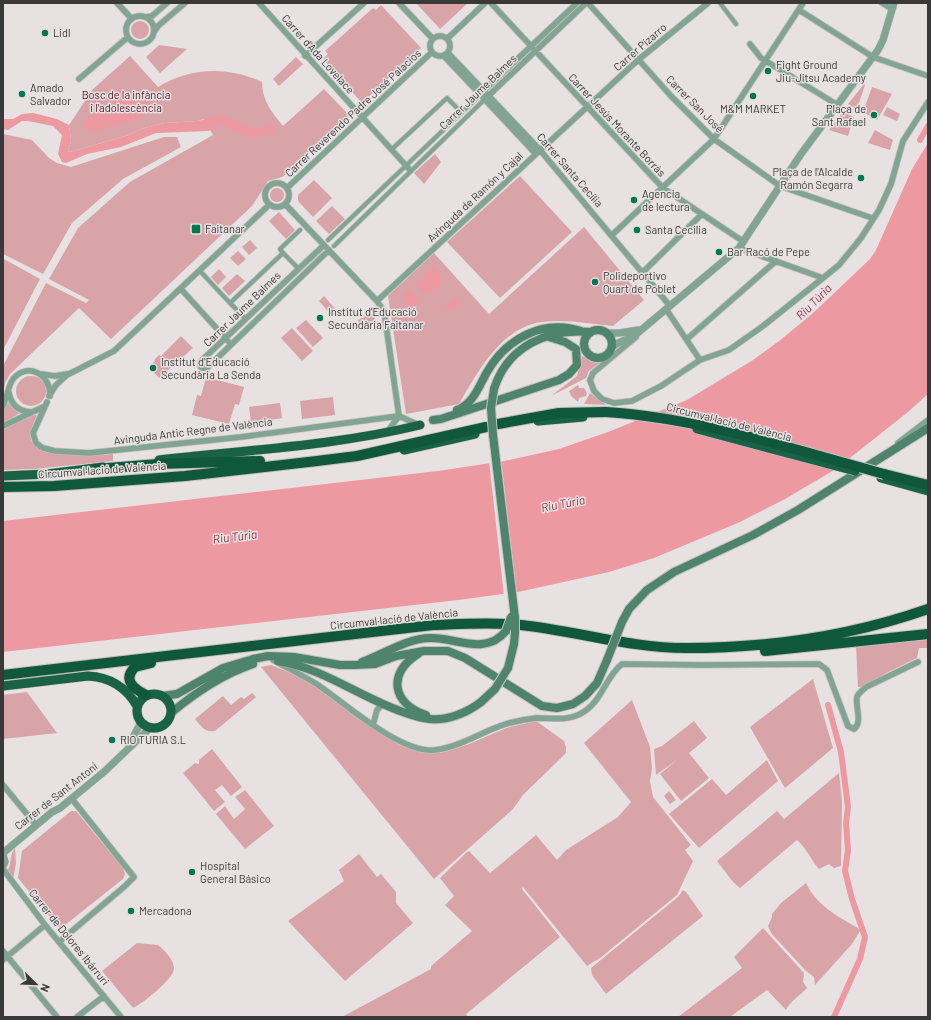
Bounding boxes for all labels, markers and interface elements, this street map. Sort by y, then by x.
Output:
street label: Carrer d'Ada Lovelace [279,11,357,96]
street label: Carrer Pizarro [610,20,669,73]
place label: Lidl [53,26,71,39]
marker: Lidl [40,28,50,38]
street label: Carrer Reverendo Padre José Palacios [282,46,423,179]
street label: Carrer Jaume Balmes [436,51,519,132]
place label: Fight Ground Jiu-Jitsu Academy [776,58,866,84]
marker: Fight Ground Jiu-Jitsu Academy [763,66,773,76]
street label: Carrer Jesús Morante Borrás [566,70,669,179]
street label: Carrer San José [664,72,727,135]
place label: Amado Salvador [30,81,71,107]
park label: Bosc de la infància i l'adolescència [82,88,170,114]
marker: Amado Salvador [17,89,27,99]
marker: M&M MARKET [748,91,758,101]
place label: M&M MARKET [720,102,786,115]
place label: Plaça de Sant Rafael [812,102,866,128]
marker: Plaça de Sant Rafael [869,110,879,120]
street label: Carrer Santa Cecília [535,130,606,209]
street label: Avinguda de Ramón y Cajal [424,149,525,244]
place label: Plaça de l'Alcalde Ramón Segarra [772,165,853,191]
marker: Plaça de l'Alcalde Ramón Segarra [856,173,866,183]
place label: Agencia de lectura [642,187,690,213]
marker: Agencia de lectura [629,195,639,205]
place label: Faitanar [205,222,245,235]
marker: Faitanar [190,223,202,235]
place label: Santa Cecilia [645,223,707,236]
marker: Santa Cecilia [632,225,642,235]
place label: Bar Racó de Pepe [727,245,810,258]
marker: Bar Racó de Pepe [714,247,724,257]
street label: Carrer Jaume Balmes [200,268,283,349]
place label: Polideportivo Quart de Poblet [603,269,676,295]
marker: Polideportivo Quart de Poblet [590,277,600,287]
water label: Riu Túria [793,281,834,322]
place label: Institut d'Educació Secundària Faitanar [328,305,424,331]
marker: Institut d'Educació Secundària Faitanar [315,313,325,323]
place label: Institut d'Educació Secundària La Senda [161,355,261,381]
marker: Institut d'Educació Secundària La Senda [148,363,158,373]
street label: Circumval·lació de València [665,400,793,443]
street label: Avinguda Antic Regne de València [113,414,273,447]
street label: Circumval·lació de València [37,459,166,480]
water label: Riu Túria [540,492,586,514]
water label: Riu Túria [212,526,258,546]
street label: Circumval·lació de València [329,605,458,632]
place label: RIO TURIA S.L [120,733,186,746]
marker: RIO TURIA S.L [107,735,117,745]
street label: Carrer de Sant Antoni [12,759,100,832]
place label: Hospital General Básico [200,859,271,885]
marker: Hospital General Básico [187,867,197,877]
street label: Carrer de Dolores Ibárruri [27,886,112,988]
place label: Mercadona [139,904,192,917]
marker: Mercadona [126,906,136,916]
north arrow [16,964,56,1004]
text: N [38,982,53,994]

